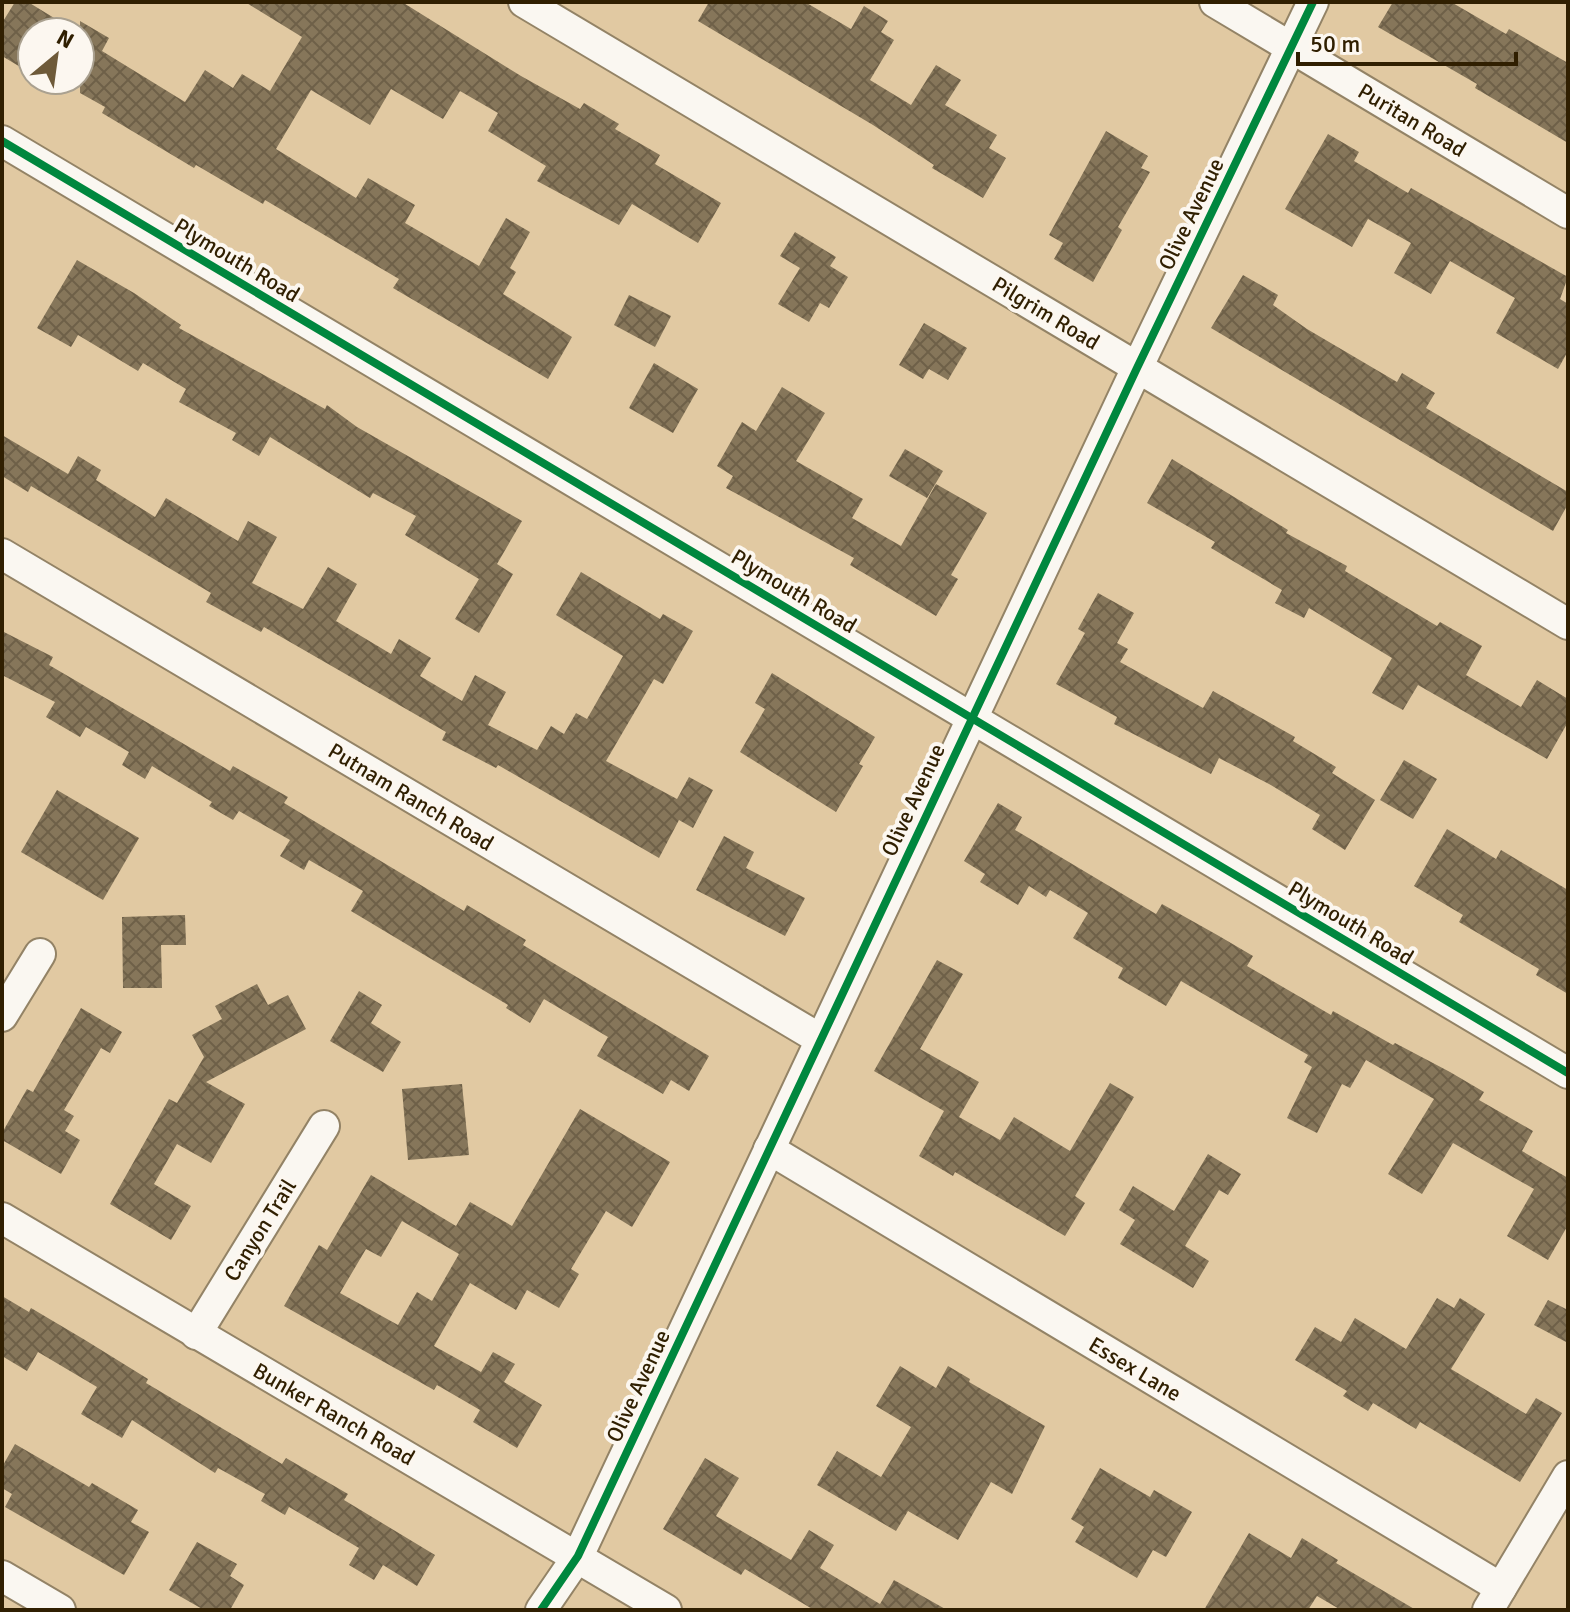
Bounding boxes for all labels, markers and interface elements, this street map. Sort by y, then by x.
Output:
north arrow [16,16,96,96]
scale bar [1298,16,1516,66]
text: N [52,23,79,54]
text: 50 m [1310,29,1360,59]
street label: Puritan Road [1353,77,1471,163]
street label: Olive Avenue [1152,154,1230,274]
street label: Plymouth Road [169,212,305,308]
street label: Pilgrim Road [987,270,1105,356]
street label: Plymouth Road [726,543,862,639]
street label: Putnam Ranch Road [324,737,498,857]
street label: Olive Avenue [875,739,951,861]
street label: Plymouth Road [1283,875,1419,971]
street label: Canyon Trail [218,1174,302,1286]
street label: Olive Avenue [600,1325,676,1447]
street label: Essex Lane [1084,1331,1186,1407]
street label: Bunker Ranch Road [248,1357,420,1471]

